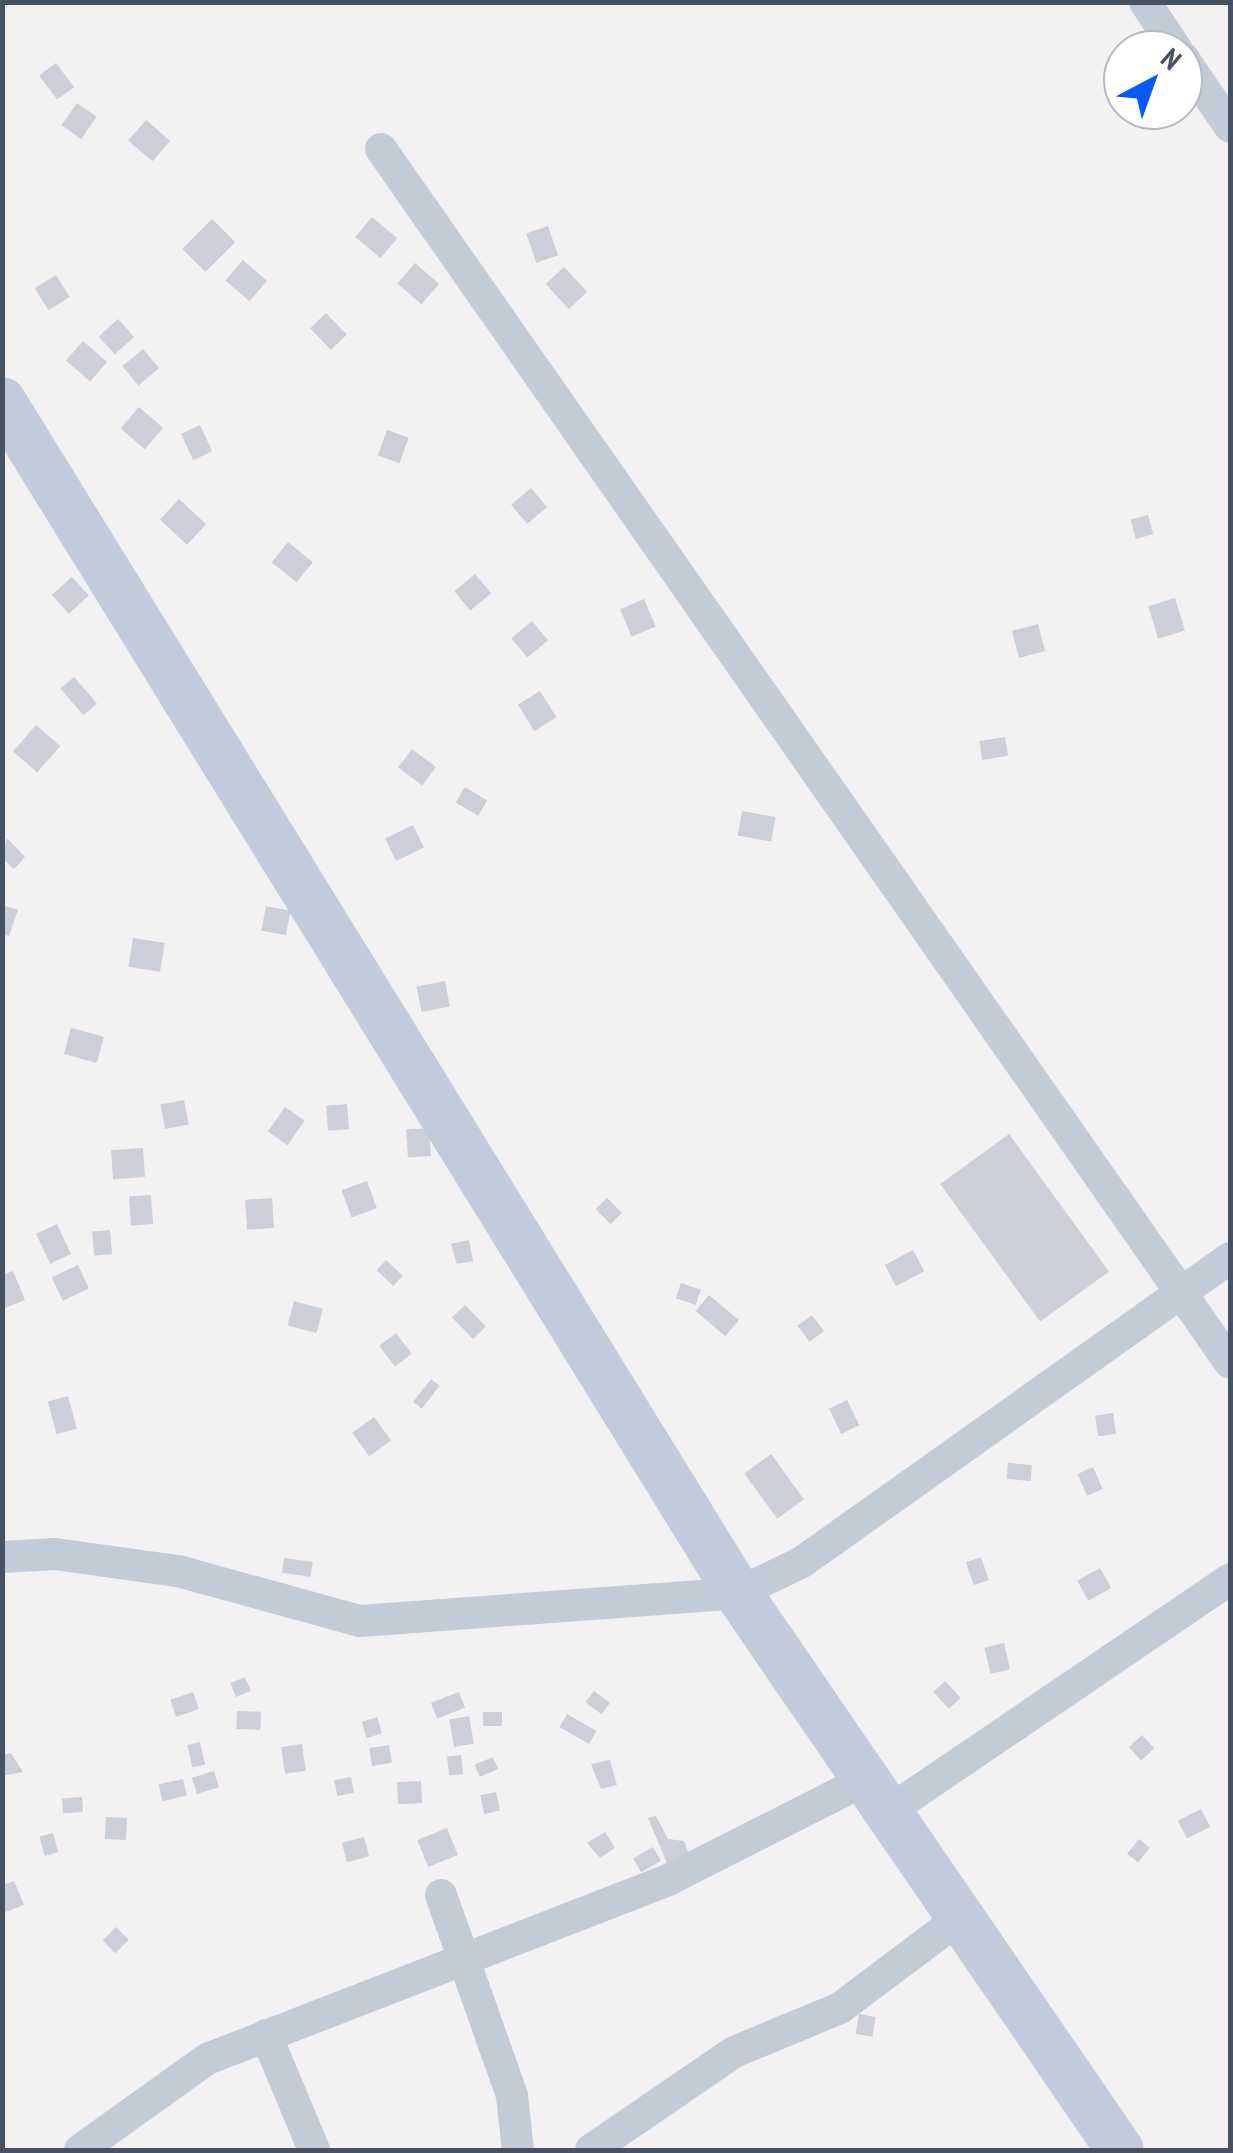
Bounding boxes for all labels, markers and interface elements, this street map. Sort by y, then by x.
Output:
north arrow [1103,30,1203,130]
text: N [1154,40,1190,77]

